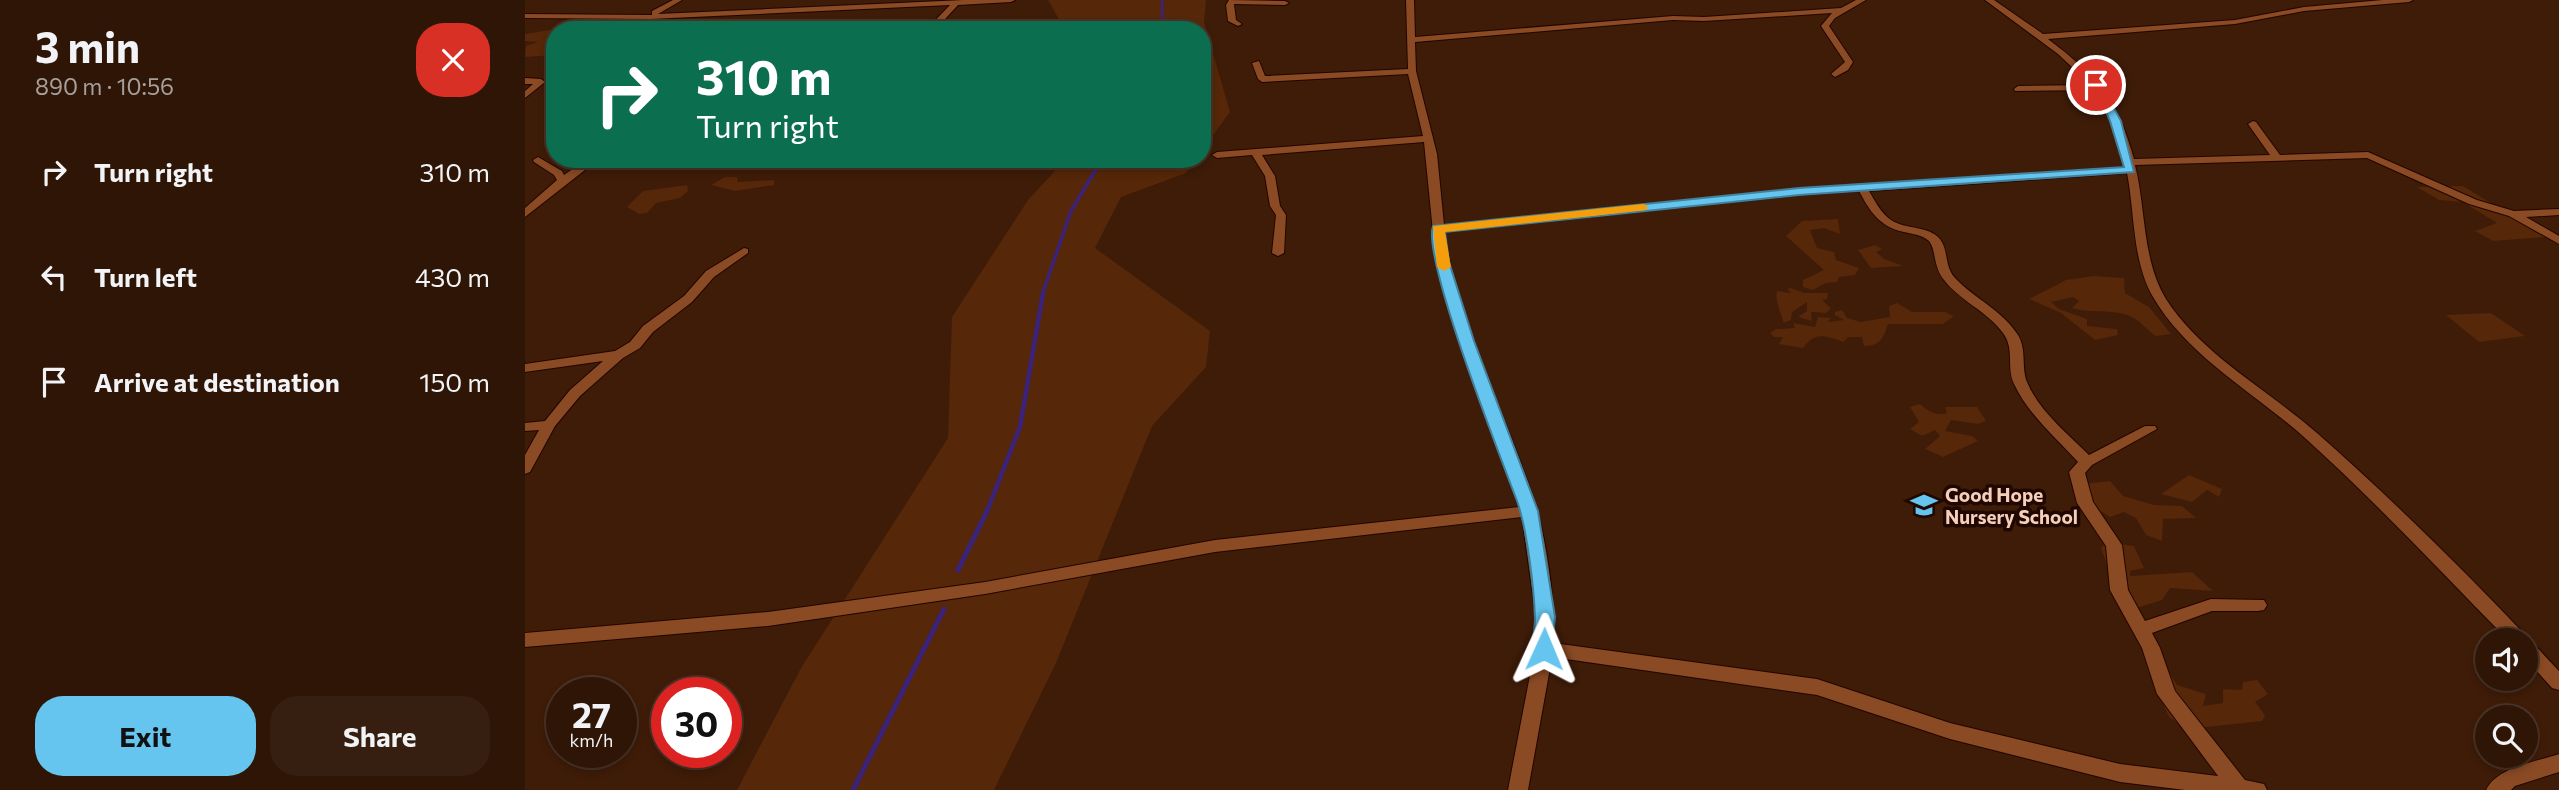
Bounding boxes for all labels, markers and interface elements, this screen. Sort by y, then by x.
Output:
text: 3 min [35,20,140,72]
button: close [416,23,490,97]
text: 310 m [696,45,831,105]
icon: right [581,49,672,140]
pin [2066,55,2126,115]
icon: arrive [2077,66,2115,104]
text: 890 m · 10:56 [35,72,174,100]
text: Turn right [696,105,839,145]
icon: right [35,153,73,191]
text: Turn right [94,156,213,187]
text: 310 m [419,156,490,187]
icon: left [35,258,73,296]
text: Turn left [94,261,197,292]
text: 430 m [415,261,490,292]
icon: arrive [35,363,73,401]
text: Arrive at destination [94,366,340,397]
text: 150 m [419,366,490,397]
place label: Good Hope Nursery School [1945,483,2078,528]
school or university icon: Good Hope Nursery School [1909,490,1939,520]
position arrow [1507,612,1581,686]
map controls [2475,628,2538,768]
button: sound [2475,628,2538,691]
speed limit sign: 30 [651,677,742,768]
text: 27 [572,692,611,735]
button: Exit [35,696,256,776]
button: Share [270,696,490,776]
button: search [2475,705,2538,768]
text: km/h [570,729,613,751]

